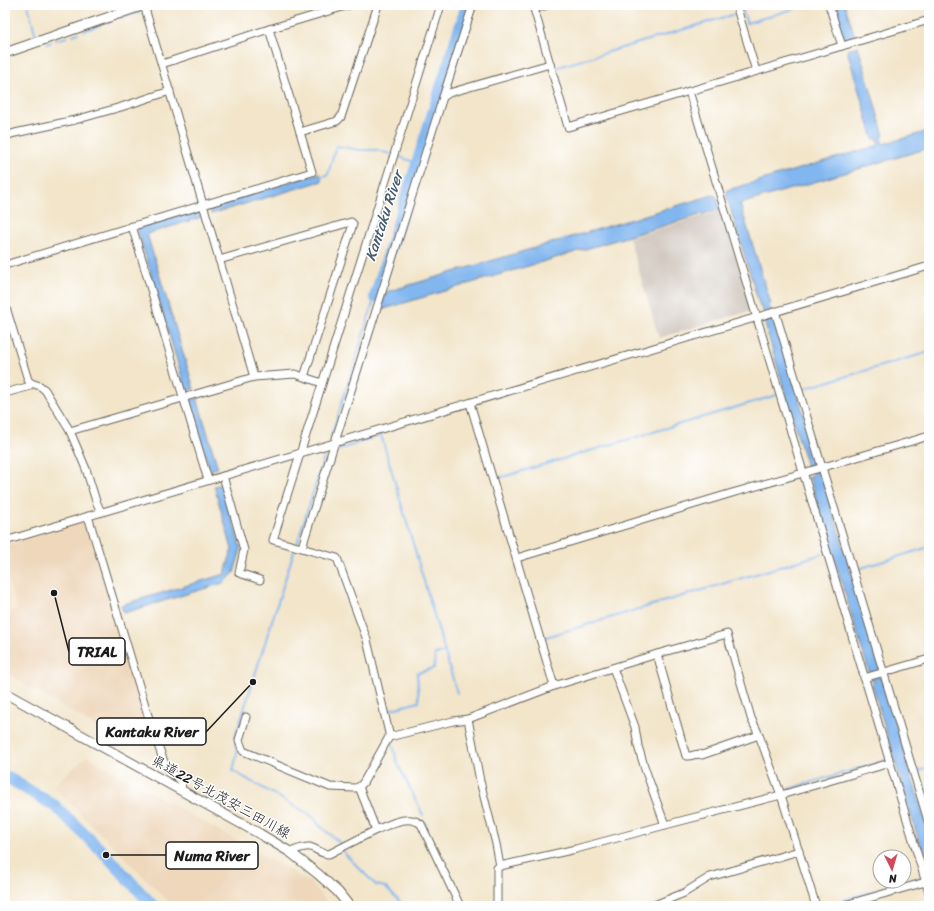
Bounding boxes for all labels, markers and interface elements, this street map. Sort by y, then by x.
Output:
water label: Kantaku River [357,165,412,264]
callout: TRIAL [69,638,125,665]
text: TRIAL [77,639,118,665]
callout: Kantaku River [97,718,206,745]
text: Kantaku River [105,719,200,745]
street label: 県道22号北茂安三田川線 [147,748,295,846]
callout: Numa River [166,842,258,869]
text: Numa River [173,843,252,869]
north arrow [872,849,912,889]
text: N [888,869,898,888]

